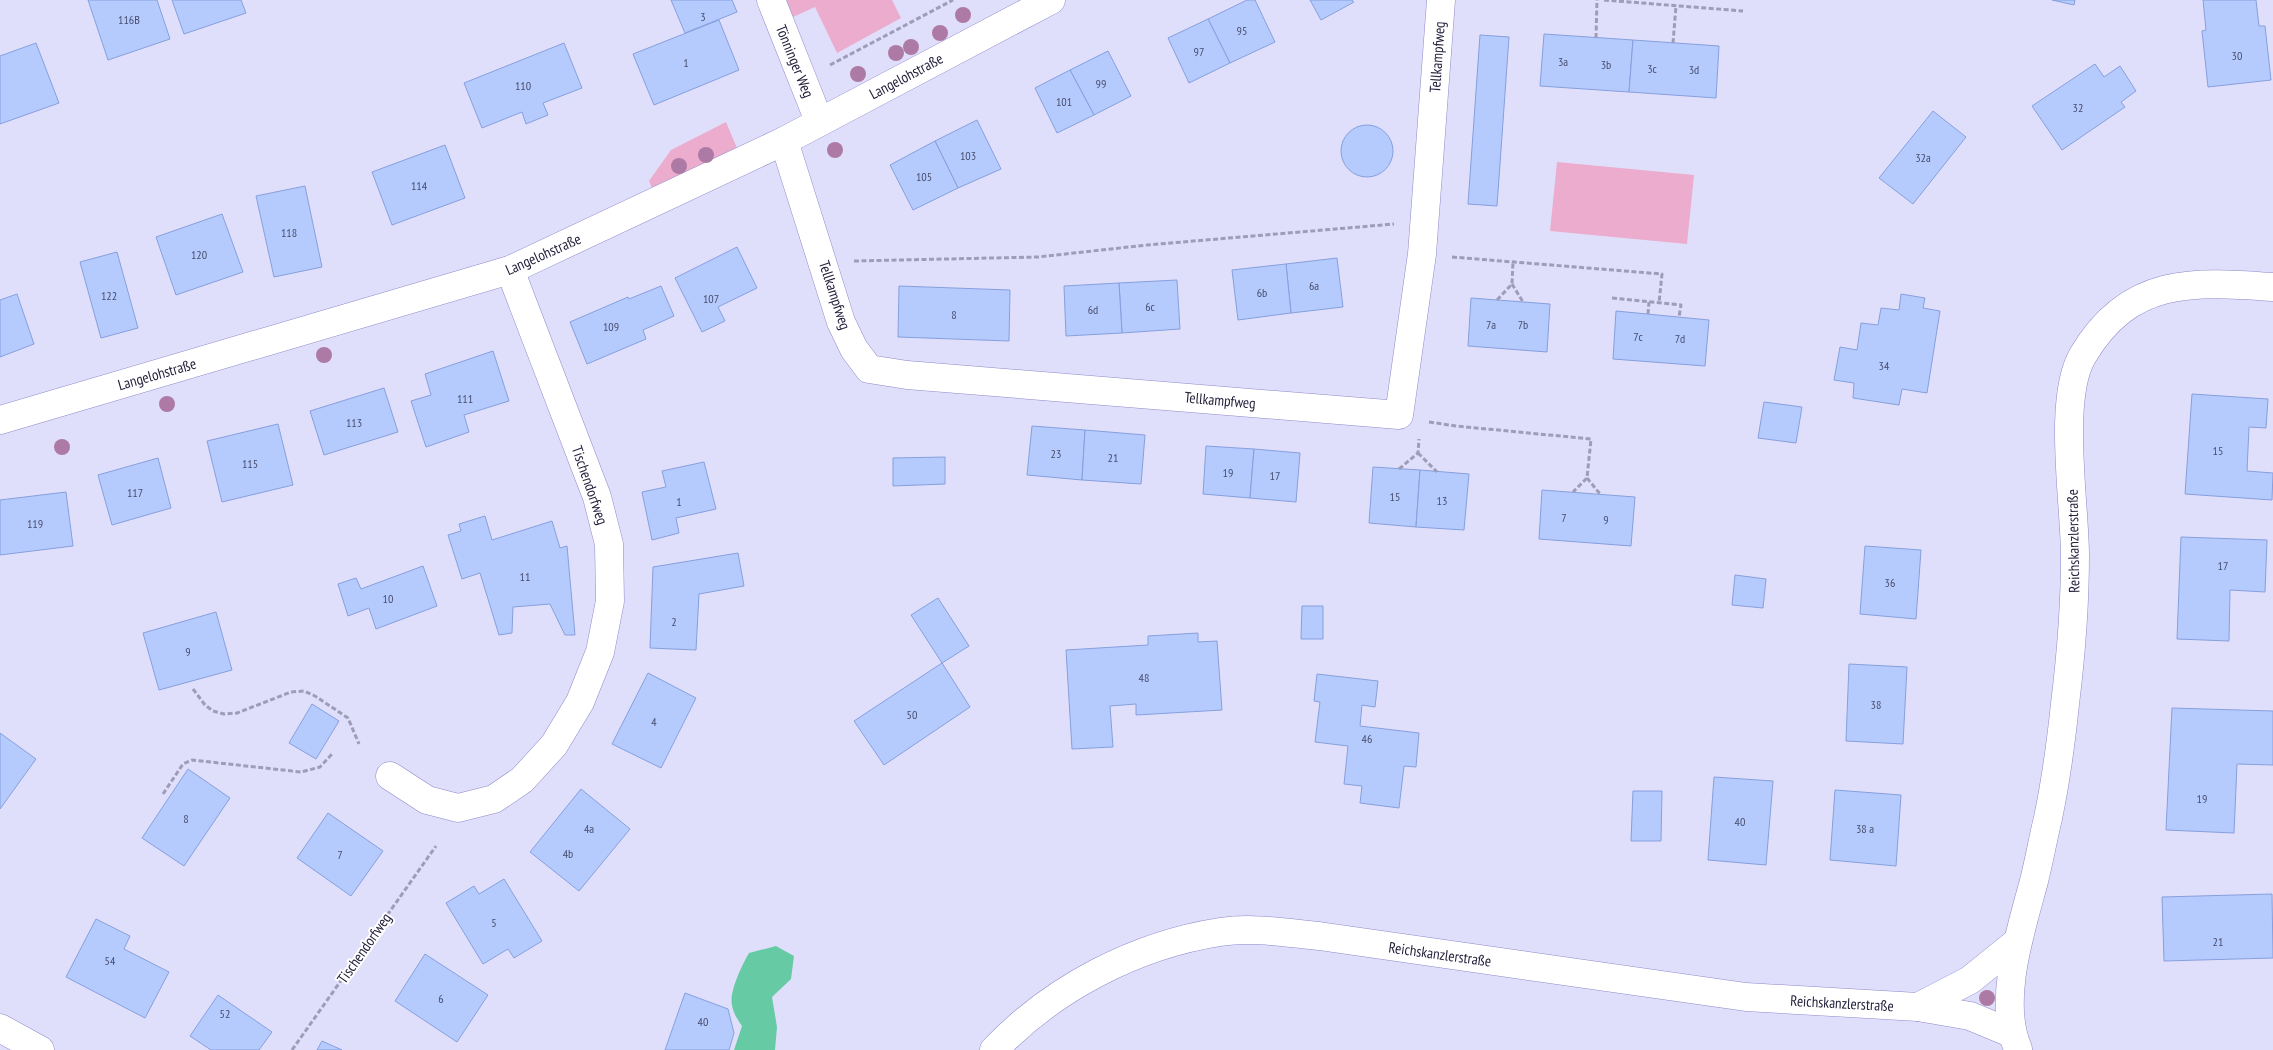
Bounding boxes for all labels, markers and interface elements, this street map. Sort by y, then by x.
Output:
house number: 3 [700,9,706,24]
house number: 116B [118,12,140,27]
street label: Tellkampfweg [1425,21,1449,93]
street label: Tönninger Weg [772,22,818,100]
house number: 95 [1237,23,1247,38]
house number: 97 [1194,44,1204,59]
house number: 30 [2232,48,2242,63]
street label: Langelohstraße [866,49,946,103]
house number: 3a [1558,54,1568,69]
house number: 1 [683,55,689,70]
house number: 3b [1601,57,1611,72]
house number: 3c [1647,61,1658,76]
house number: 3d [1689,62,1699,77]
house number: 99 [1096,76,1106,91]
house number: 110 [515,78,531,93]
house number: 101 [1056,94,1072,109]
house number: 32 [2073,100,2083,115]
house number: 103 [960,148,976,163]
house number: 32a [1915,150,1931,165]
house number: 105 [916,169,932,184]
house number: 114 [411,178,428,193]
house number: 118 [281,225,297,240]
street label: Langelohstraße [502,229,584,279]
house number: 120 [191,247,207,262]
street label: Tellkampfweg [815,258,855,332]
house number: 6a [1309,278,1319,293]
house number: 6b [1257,285,1267,300]
house number: 122 [101,288,117,303]
house number: 107 [703,291,719,306]
house number: 6c [1145,299,1156,314]
house number: 6d [1088,302,1098,317]
house number: 8 [951,307,957,322]
house number: 7a [1486,317,1496,332]
house number: 7b [1518,317,1528,332]
house number: 109 [603,319,619,334]
house number: 7c [1633,329,1643,344]
house number: 7d [1675,331,1685,346]
street label: Langelohstraße [116,354,198,394]
house number: 34 [1879,358,1890,373]
street label: Tellkampfweg [1184,387,1256,413]
house number: 111 [457,391,473,406]
house number: 113 [346,415,362,430]
street label: Tischendorfweg [568,443,612,527]
house number: 15 [2213,443,2223,458]
house number: 23 [1051,446,1061,461]
house number: 21 [1108,450,1118,465]
house number: 115 [242,456,258,471]
house number: 19 [1223,465,1233,480]
house number: 17 [1270,468,1280,483]
house number: 117 [127,485,143,500]
house number: 15 [1390,489,1400,504]
street label: Reichskanzlerstraße [2063,489,2083,593]
house number: 13 [1437,493,1447,508]
house number: 1 [676,494,682,509]
house number: 7 [1561,510,1567,525]
house number: 9 [1603,512,1609,527]
house number: 119 [27,516,43,531]
house number: 17 [2218,558,2228,573]
house number: 11 [520,569,530,584]
house number: 36 [1885,575,1895,590]
house number: 10 [383,591,393,606]
house number: 2 [671,614,677,629]
house number: 9 [185,644,191,659]
house number: 48 [1139,670,1149,685]
house number: 38 [1871,697,1881,712]
house number: 50 [907,707,917,722]
house number: 4 [651,714,657,729]
house number: 46 [1362,731,1372,746]
house number: 19 [2197,791,2207,806]
house number: 8 [183,811,189,826]
house number: 40 [1735,814,1745,829]
house number: 4a [584,821,594,836]
house number: 38 a [1856,821,1874,836]
house number: 4b [563,846,573,861]
house number: 7 [337,847,343,862]
street label: Tischendorfweg [333,909,395,987]
house number: 5 [491,915,497,930]
house number: 21 [2213,934,2223,949]
street label: Reichskanzlerstraße [1387,937,1493,971]
house number: 54 [105,953,116,968]
house number: 6 [438,991,444,1006]
street label: Reichskanzlerstraße [1790,991,1894,1015]
house number: 52 [220,1006,230,1021]
house number: 40 [698,1014,708,1029]

